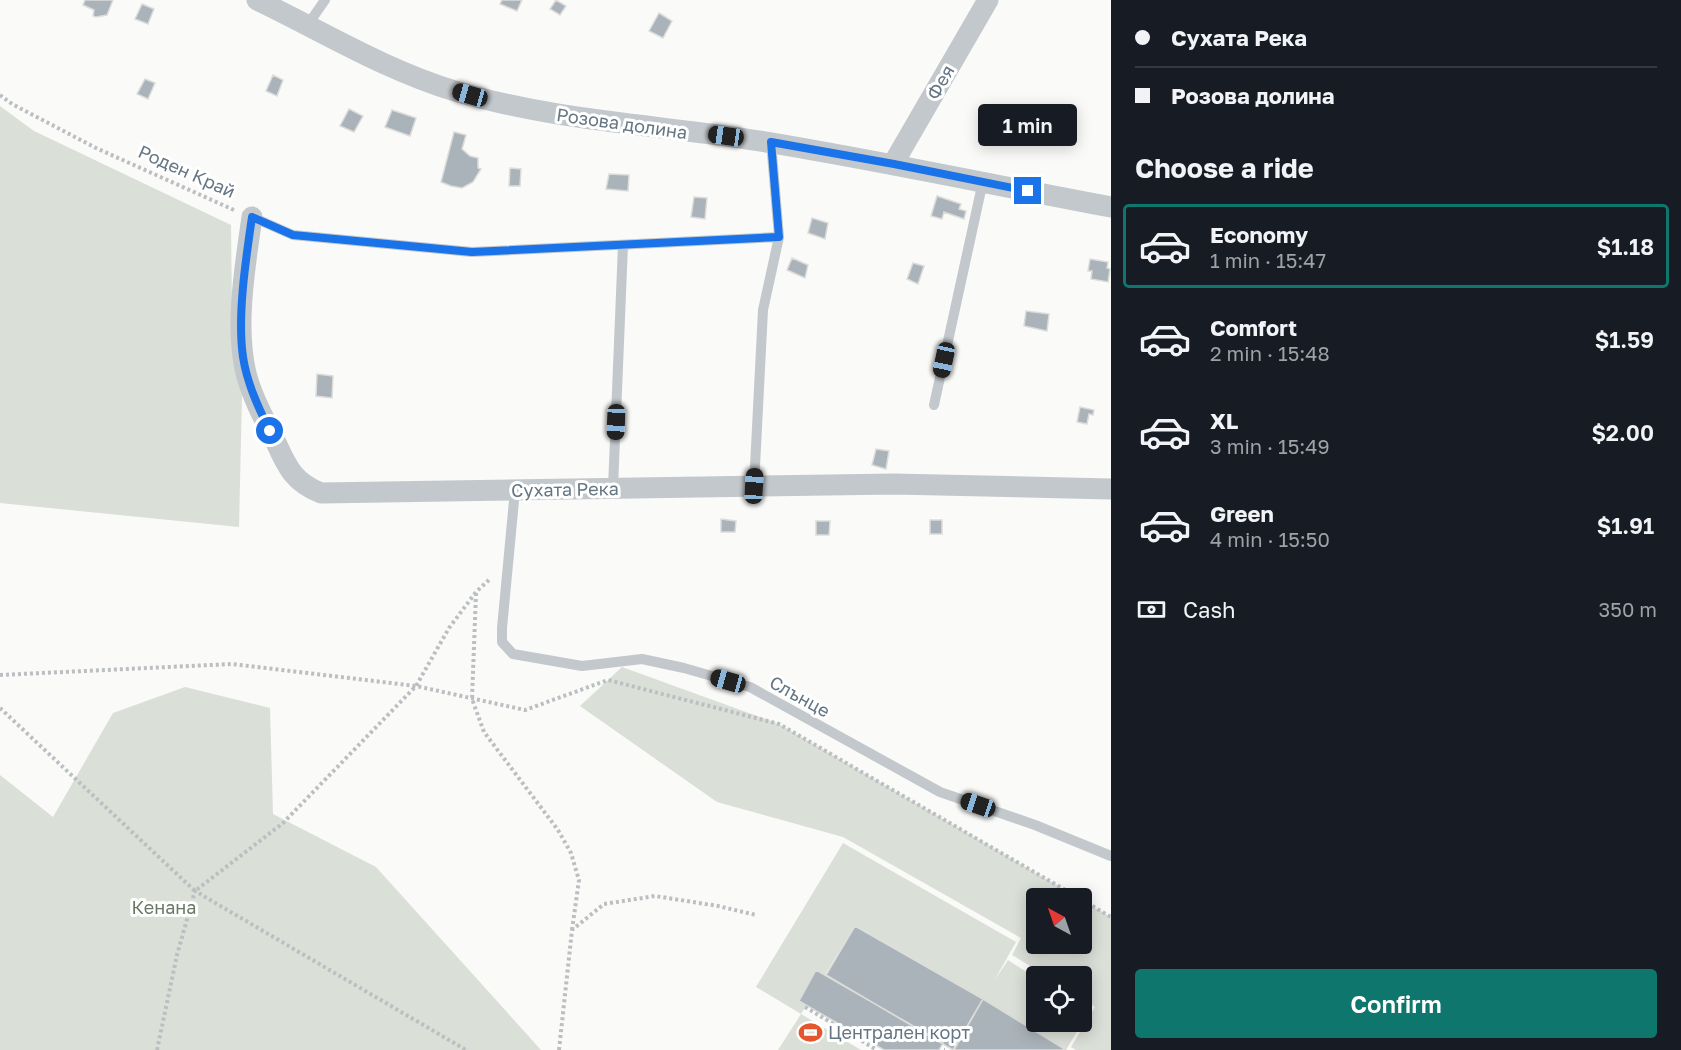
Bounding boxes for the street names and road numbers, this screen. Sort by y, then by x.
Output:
street label: Фея [921,61,959,103]
street label: Розова долина [555,103,689,143]
street label: Роден Край [135,140,239,202]
street label: Сухата Река [511,477,619,501]
street label: Слънце [766,670,834,722]

